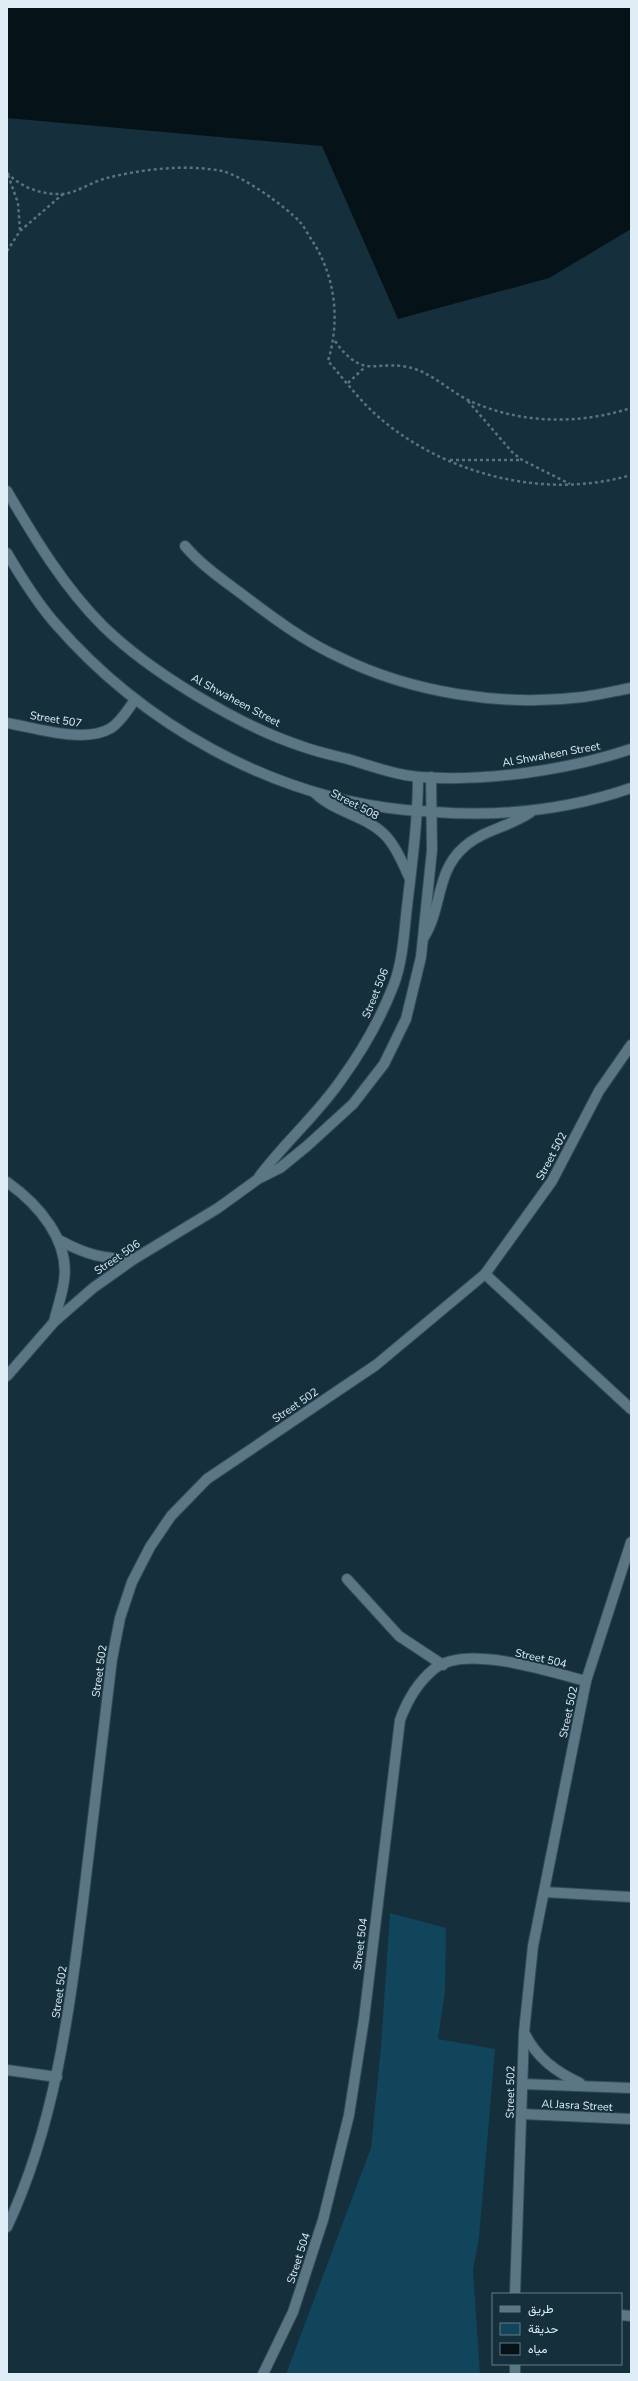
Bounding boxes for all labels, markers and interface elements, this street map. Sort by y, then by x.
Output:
street label: Al Shwaheen Street [189,671,283,730]
street label: Street 507 [29,708,83,731]
street label: Al Shwaheen Street [501,738,601,770]
street label: Street 508 [328,785,382,824]
street label: Street 506 [359,966,392,1020]
street label: Street 502 [532,1129,570,1183]
street label: Street 506 [91,1236,144,1278]
street label: Street 502 [269,1384,321,1426]
street label: Street 502 [88,1644,111,1698]
street label: Street 504 [514,1645,569,1672]
street label: Street 502 [556,1685,581,1739]
street label: Street 504 [350,1917,371,1971]
street label: Street 502 [48,1965,71,2019]
street label: Street 502 [503,2066,518,2118]
street label: Al Jasra Street [541,2096,613,2115]
street label: Street 504 [283,2230,314,2286]
legend [492,2293,622,2365]
text: طريق [528,2301,554,2317]
text: حديقة [528,2321,558,2337]
text: مياه [528,2341,547,2357]

